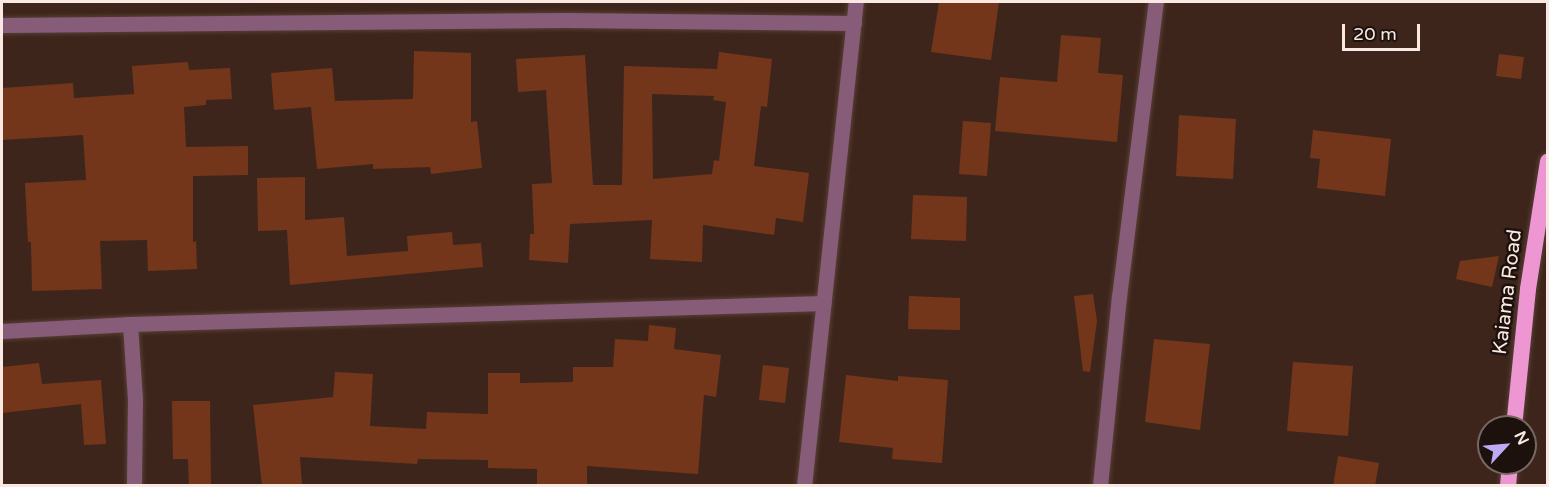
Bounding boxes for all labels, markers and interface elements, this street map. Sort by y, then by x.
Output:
scale bar [1345,12,1423,50]
text: 20 m [1353,23,1397,45]
street label: Kaiama Road [1488,228,1528,356]
north arrow [1477,415,1537,475]
text: N [1510,428,1533,448]

